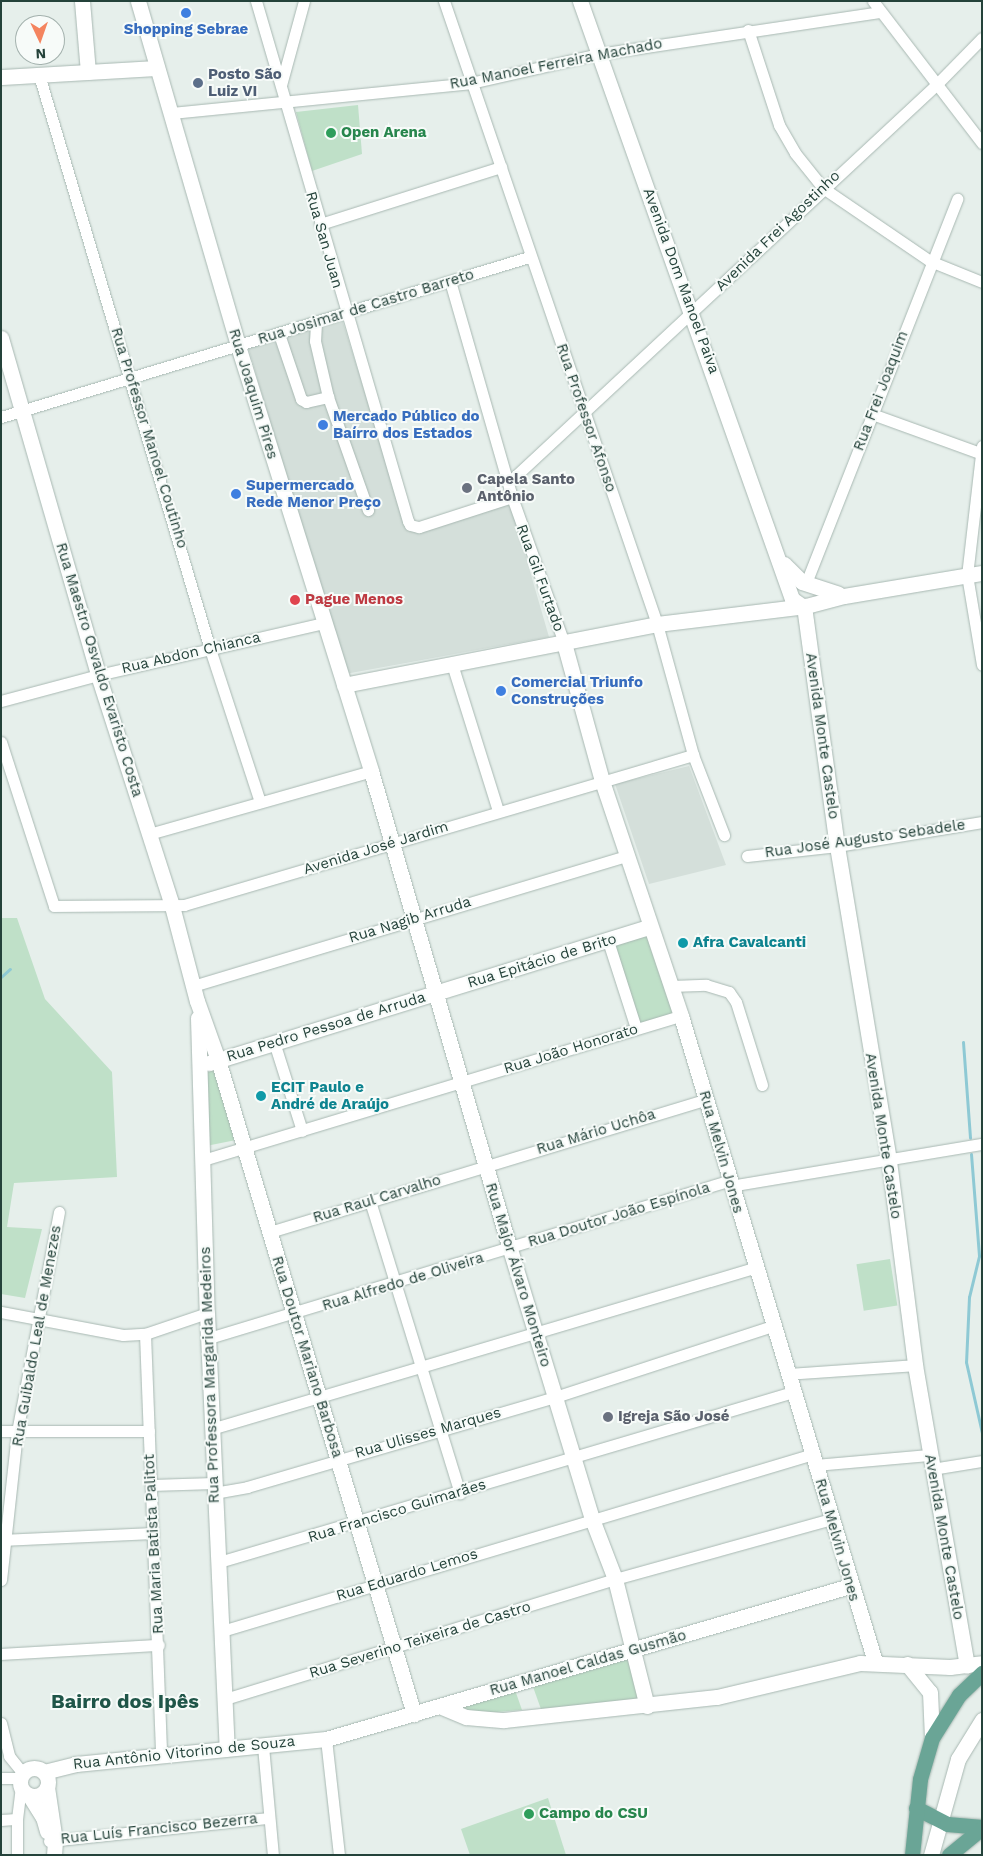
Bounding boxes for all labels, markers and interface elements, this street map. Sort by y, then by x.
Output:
marker: Shopping Sebrae [180,7,192,19]
north arrow [15,15,65,65]
place label: Shopping Sebrae [124,21,248,39]
street label: Rua Manoel Ferreira Machado [448,34,664,94]
text: N [35,46,46,62]
place label: Posto São Luiz VI [208,65,282,100]
marker: Posto São Luiz VI [192,77,204,89]
place label: Open Arena [341,124,427,142]
marker: Open Arena [325,127,337,139]
street label: Avenida Frei Agostinho [712,167,844,295]
street label: Avenida Dom Manoel Paiva [639,185,723,377]
street label: Rua San Juan [302,189,346,291]
street label: Rua Josimar de Castro Barreto [255,265,477,349]
street label: Rua Professor Manoel Coutinho [107,325,191,551]
street label: Rua Joaquim Pires [224,326,282,462]
street label: Rua Frei Joaquim [850,328,912,454]
street label: Rua Professor Afonso [552,341,620,495]
place label: Mercado Público do Baírro dos Estados [333,407,480,442]
marker: Mercado Público do Baírro dos Estados [317,419,329,431]
place label: Capela Santo Antônio [477,470,575,505]
place label: Supermercado Rede Menor Preço [246,476,381,511]
marker: Capela Santo Antônio [461,482,473,494]
marker: Supermercado Rede Menor Preço [230,488,242,500]
street label: Rua Gil Furtado [512,521,568,635]
street label: Rua Maestro Osvaldo Evaristo Costa [52,540,146,800]
place label: Pague Menos [305,591,403,609]
marker: Pague Menos [289,594,301,606]
street label: Rua Abdon Chianca [119,628,263,678]
street label: Avenida Monte Castelo [801,651,843,821]
place label: Comercial Triunfo Construções [511,673,643,708]
marker: Comercial Triunfo Construções [495,685,507,697]
street label: Rua José Augusto Sebadele [763,816,967,862]
street label: Avenida José Jardim [301,817,451,879]
street label: Rua Nagib Arruda [346,893,474,947]
street label: Rua Epitácio de Brito [465,930,619,992]
place label: Afra Cavalcanti [693,934,806,952]
marker: Afra Cavalcanti [677,937,689,949]
street label: Rua Pedro Pessoa de Arruda [224,988,428,1066]
street label: Rua João Honorato [501,1020,641,1078]
street label: Avenida Monte Castelo [861,1051,905,1221]
place label: ECIT Paulo e André de Araújo [271,1078,389,1113]
street label: Rua Melvin Jones [695,1088,747,1216]
marker: ECIT Paulo e André de Araújo [255,1090,267,1102]
street label: Rua Mário Uchôa [534,1105,658,1159]
street label: Rua Raul Carvalho [310,1171,444,1227]
street label: Rua Doutor João Espínola [525,1179,713,1251]
street label: Rua Major Álvaro Monteiro [481,1180,555,1370]
street label: Rua Guibaldo Leal de Menezes [9,1224,65,1448]
street label: Rua Professora Margarida Medeiros [197,1246,223,1504]
street label: Rua Alfredo de Oliveira [320,1249,486,1315]
street label: Rua Doutor Mariano Barbosa [268,1254,346,1460]
street label: Rua Ulisses Marques [353,1403,503,1463]
place label: Igreja São José [618,1408,730,1426]
marker: Igreja São José [602,1411,614,1423]
street label: Rua Maria Batista Palitot [140,1453,168,1635]
street label: Avenida Monte Castelo [921,1453,967,1621]
street label: Rua Francisco Guimarães [306,1475,488,1547]
street label: Rua Melvin Jones [811,1476,863,1604]
street label: Rua Eduardo Lemos [334,1545,480,1605]
street label: Rua Severino Teixeira de Castro [307,1598,533,1682]
street label: Rua Manoel Caldas Gusmão [487,1626,689,1700]
district label: Bairro dos Ipês [51,1689,199,1713]
street label: Rua Antônio Vitorino de Souza [71,1732,297,1774]
place label: Campo do CSU [539,1805,648,1823]
marker: Campo do CSU [523,1808,535,1820]
street label: Rua Luís Francisco Bezerra [59,1810,259,1848]

